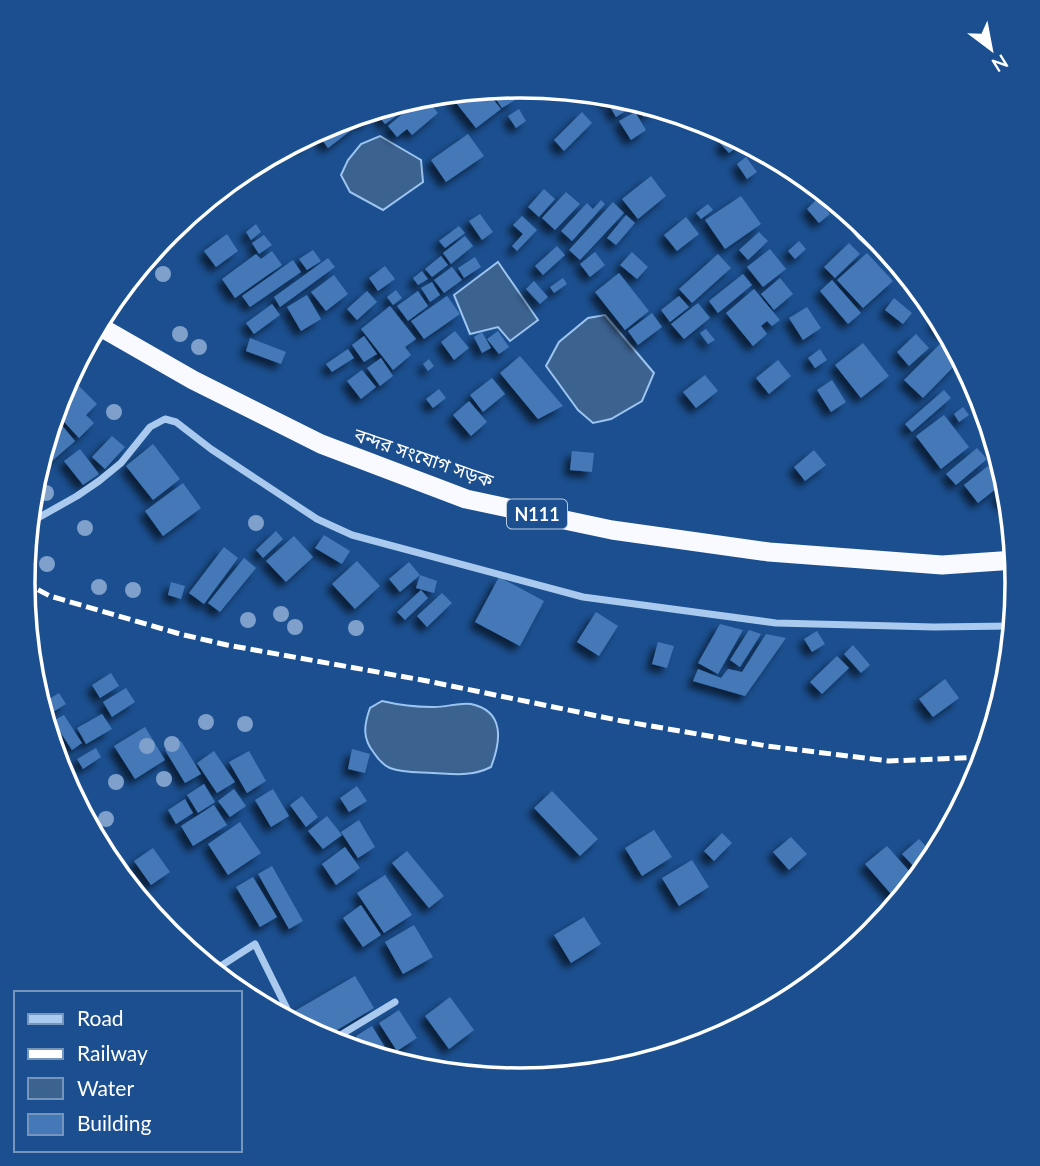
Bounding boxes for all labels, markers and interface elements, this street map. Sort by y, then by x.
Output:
north arrow [956,14,1026,84]
text: N [988,50,1013,77]
street label: বন্দর সংযোগ সড়ক [351,422,497,492]
road number: N111 [507,500,567,528]
legend [14,991,242,1152]
text: Road [77,1005,124,1030]
text: Railway [77,1040,148,1065]
text: Water [77,1075,134,1100]
text: Building [77,1110,152,1135]

